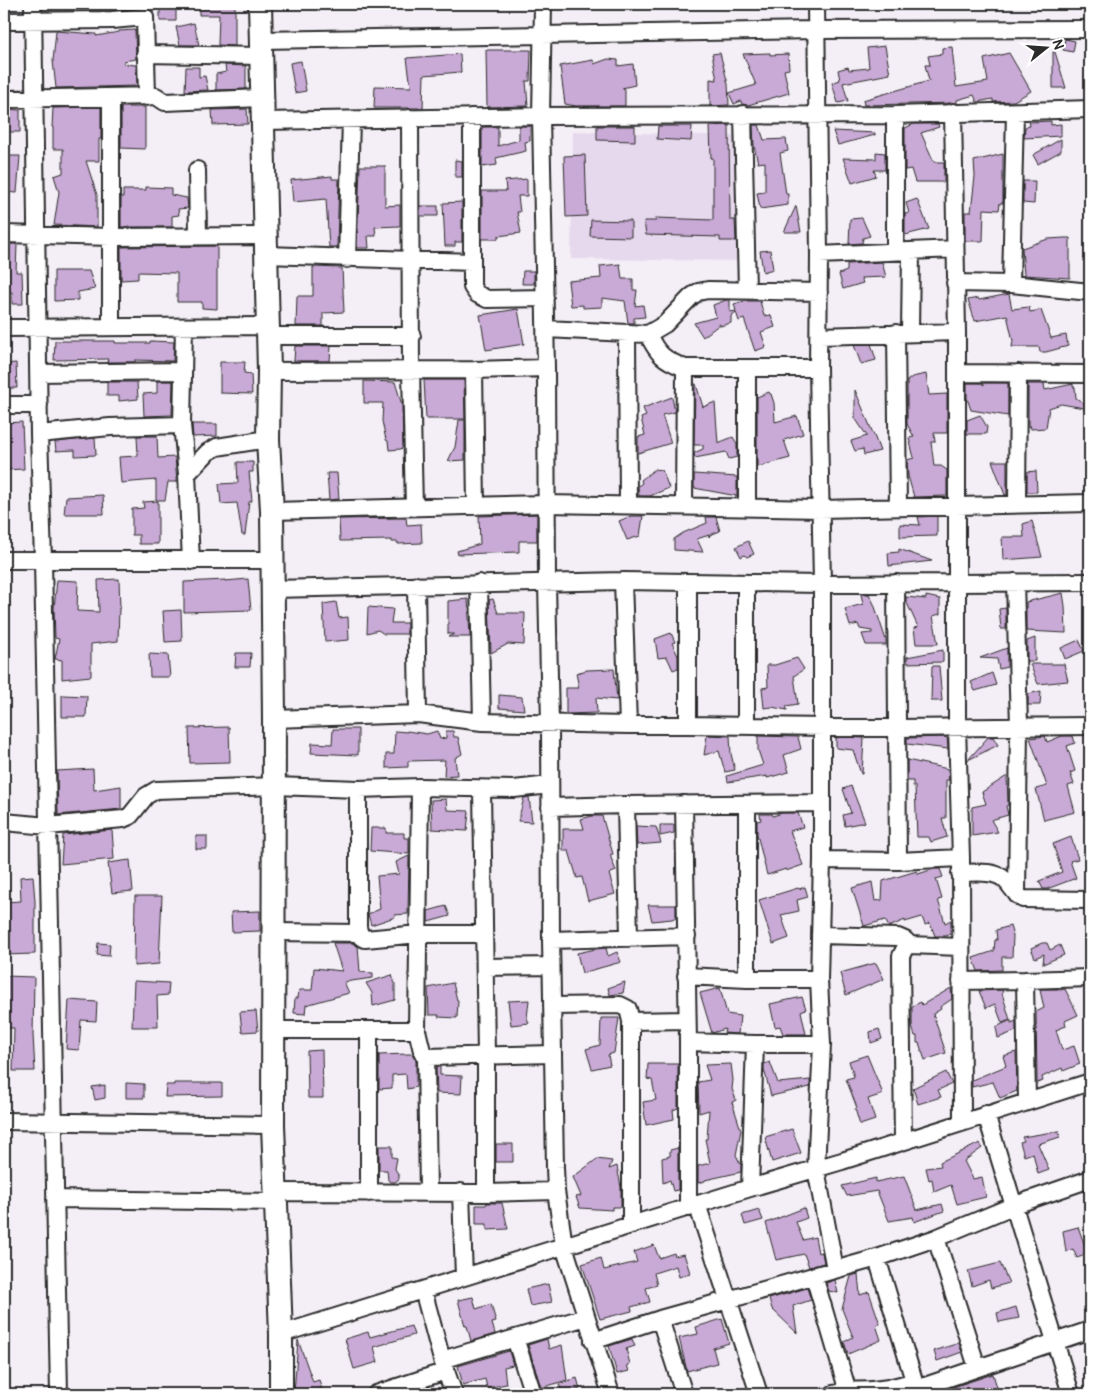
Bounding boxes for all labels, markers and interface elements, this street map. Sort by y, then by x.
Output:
north arrow [1022,22,1072,72]
text: N [1048,37,1067,51]

